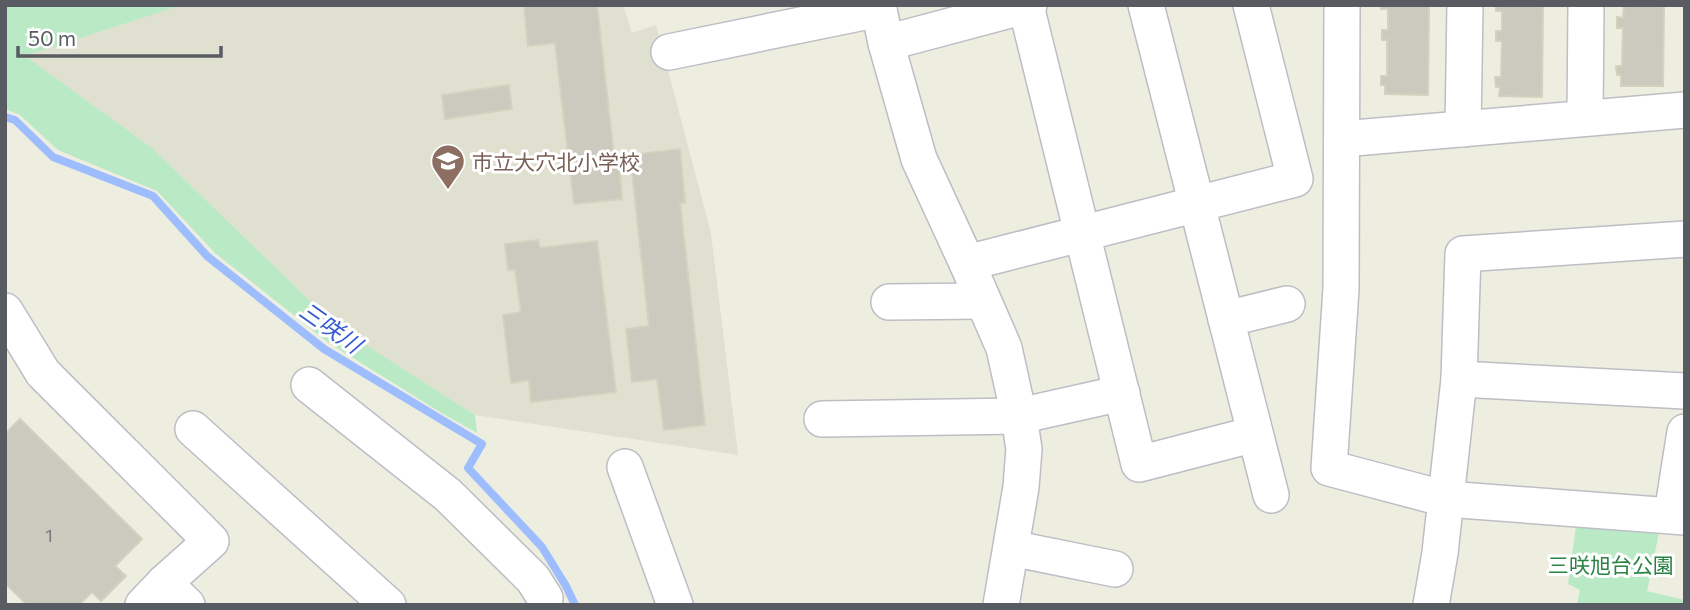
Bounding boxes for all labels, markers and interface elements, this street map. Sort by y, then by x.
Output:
scale bar [18,14,220,58]
text: 50 m [28,25,76,50]
school or university icon: 市立大穴北小学校 [429,142,467,191]
place label: 市立大穴北小学校 [472,149,640,174]
water label: 三咲川 [295,296,370,360]
house number: 1 [45,524,53,546]
park label: 三咲旭台公園 [1548,552,1674,577]

